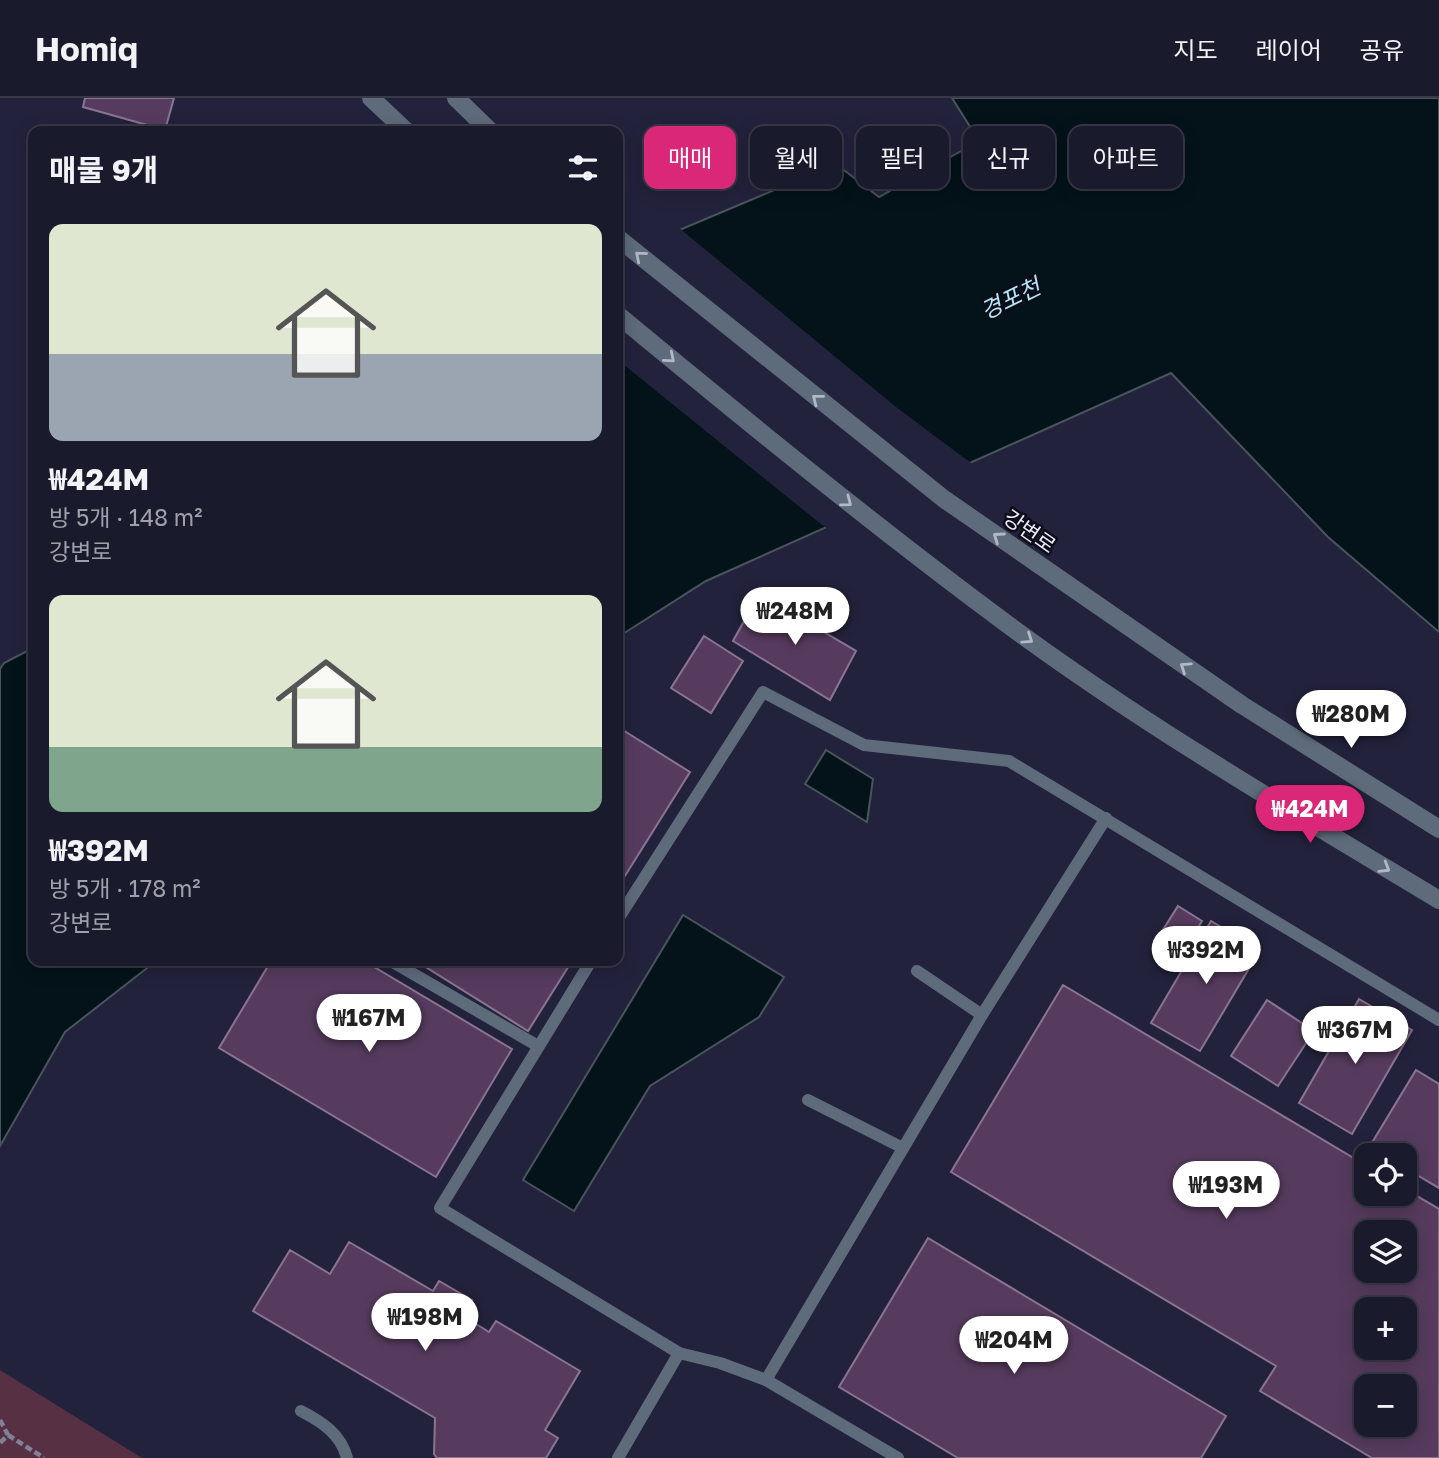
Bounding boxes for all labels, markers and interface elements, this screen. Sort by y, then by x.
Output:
text: Homiq [35,29,138,68]
text: 지도 [1173,35,1218,64]
text: 레이어 [1256,35,1322,64]
text: 공유 [1360,35,1404,64]
chip: 매매 [644,126,736,189]
chip: 월세 [750,126,842,189]
chip: 필터 [856,126,949,189]
chip: 신규 [963,126,1055,189]
chip: 아파트 [1069,126,1183,189]
icon: filters [564,149,602,187]
text: 매물 9개 [49,152,158,188]
one-way arrow [635,252,648,264]
icon: home [263,270,389,396]
water label: 경포천 [975,270,1047,324]
one-way arrow [662,350,675,362]
one-way arrow [813,394,825,407]
text: ₩424M [49,461,149,497]
one-way arrow [839,494,851,506]
text: 방 5개 · 148 m² [49,503,202,531]
street label: 강변로 [999,504,1061,558]
one-way arrow [993,533,1006,545]
text: 강변로 [49,537,112,565]
pin: ₩248M [746,588,844,647]
text: ₩248M [756,596,834,624]
one-way arrow [1020,631,1033,643]
icon: home [263,641,389,767]
one-way arrow [1180,662,1193,675]
pin: ₩280M [1302,690,1400,750]
text: ₩280M [1312,699,1390,727]
pin: ₩424M [1261,786,1359,845]
text: ₩424M [1272,794,1348,822]
text: ₩392M [49,832,149,868]
one-way arrow [1378,860,1391,873]
text: 방 5개 · 178 m² [49,874,201,902]
text: 강변로 [49,908,112,936]
pin: ₩392M [1157,926,1255,986]
text: ₩392M [1168,935,1244,963]
pin: ₩167M [320,995,418,1054]
text: ₩167M [332,1003,406,1031]
pin: ₩367M [1306,1006,1404,1066]
text: ₩367M [1317,1015,1393,1043]
map controls [1354,1143,1417,1437]
button: locate [1354,1143,1417,1206]
pin: ₩193M [1177,1162,1275,1221]
text: ₩193M [1189,1170,1263,1198]
button: layers [1354,1220,1417,1283]
pin: ₩198M [376,1294,474,1353]
button: + [1354,1297,1417,1360]
text: ₩198M [387,1302,463,1330]
pin: ₩204M [965,1316,1063,1376]
text: ₩204M [975,1325,1053,1353]
button: − [1354,1374,1417,1437]

